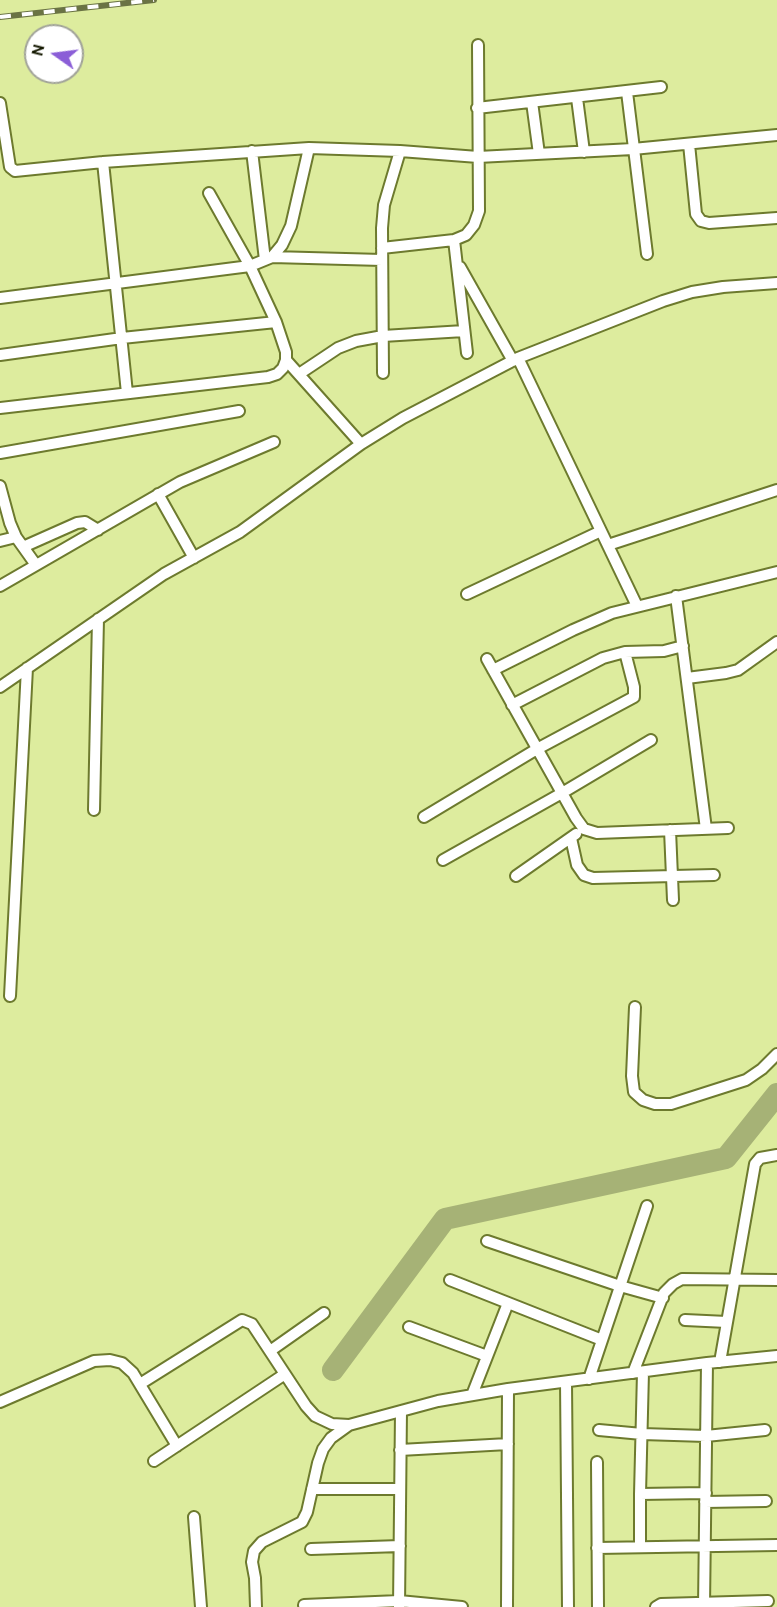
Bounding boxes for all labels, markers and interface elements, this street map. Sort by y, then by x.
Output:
north arrow [24,24,84,84]
text: N [27,42,49,58]

